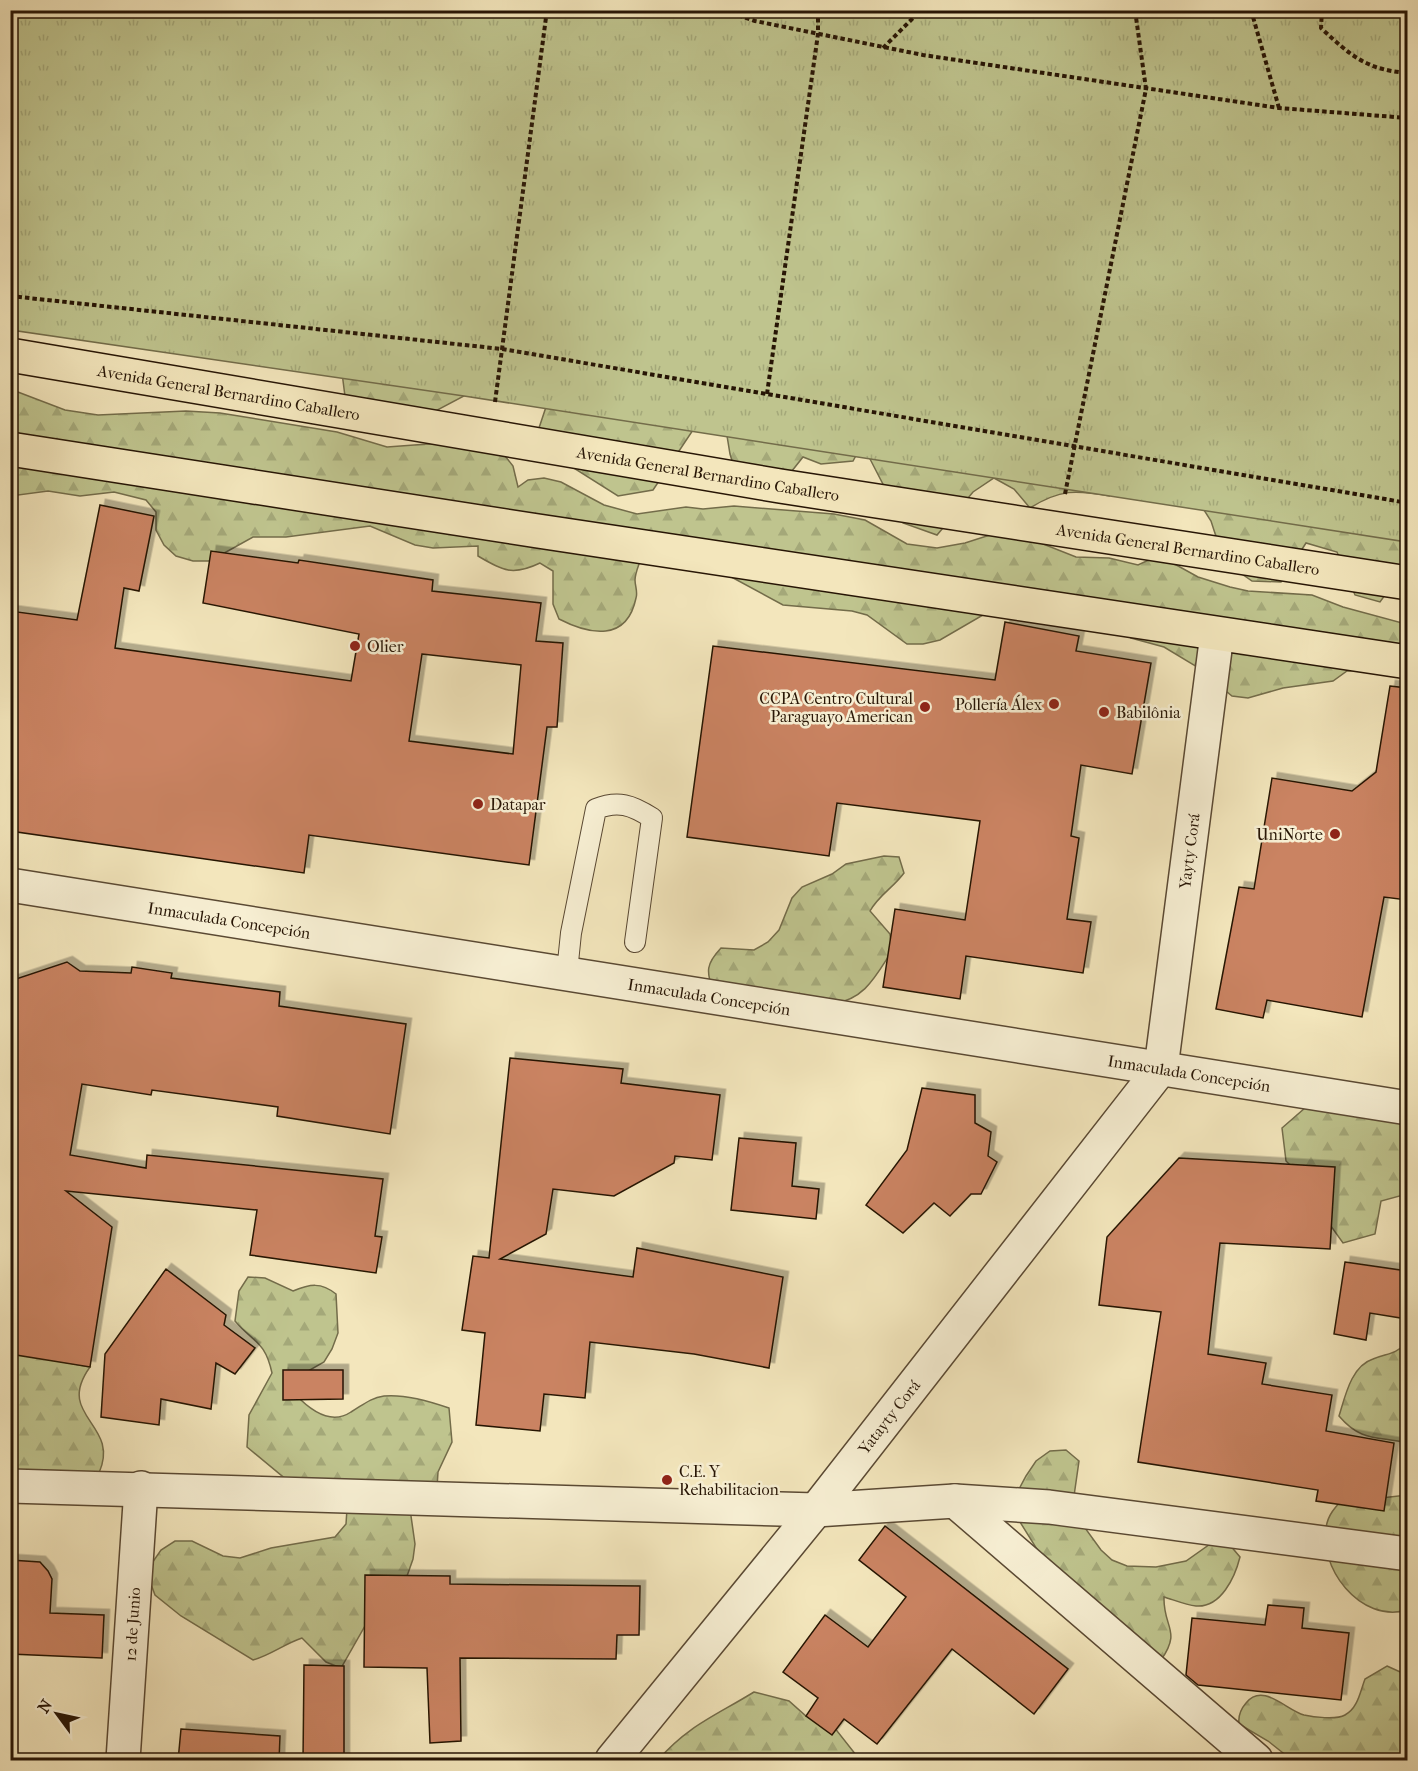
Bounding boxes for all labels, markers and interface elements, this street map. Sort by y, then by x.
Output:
street label: Avenida General Bernardino Caballero [95,360,361,424]
street label: Avenida General Bernardino Caballero [574,442,841,505]
street label: Avenida General Bernardino Caballero [1054,519,1321,579]
place label: Olier [367,637,404,656]
marker: Olier [348,639,362,653]
place label: CCPA Centro Cultural Paraguayo American [759,689,914,726]
place label: Pollería Álex [955,694,1043,714]
marker: Pollería Álex [1047,697,1061,711]
marker: CCPA Centro Cultural Paraguayo American [918,700,932,714]
place label: Babilônia [1116,703,1181,722]
marker: Babilônia [1097,705,1111,719]
place label: Datapar [490,795,546,814]
marker: Datapar [471,797,485,811]
street label: Yayty Corá [1175,812,1203,891]
place label: UniNorte [1256,825,1323,844]
marker: UniNorte [1328,827,1342,841]
street label: Inmaculada Concepción [147,898,313,942]
street label: Inmaculada Concepción [626,974,793,1019]
street label: Inmaculada Concepción [1106,1051,1272,1096]
street label: Yatayty Corá [853,1375,924,1458]
place label: C.E. Y Rehabilitacion [679,1462,779,1499]
marker: C.E. Y Rehabilitacion [660,1473,674,1487]
street label: 12 de Junio [120,1587,144,1662]
north arrow [27,1684,87,1744]
text: N [34,1695,57,1716]

